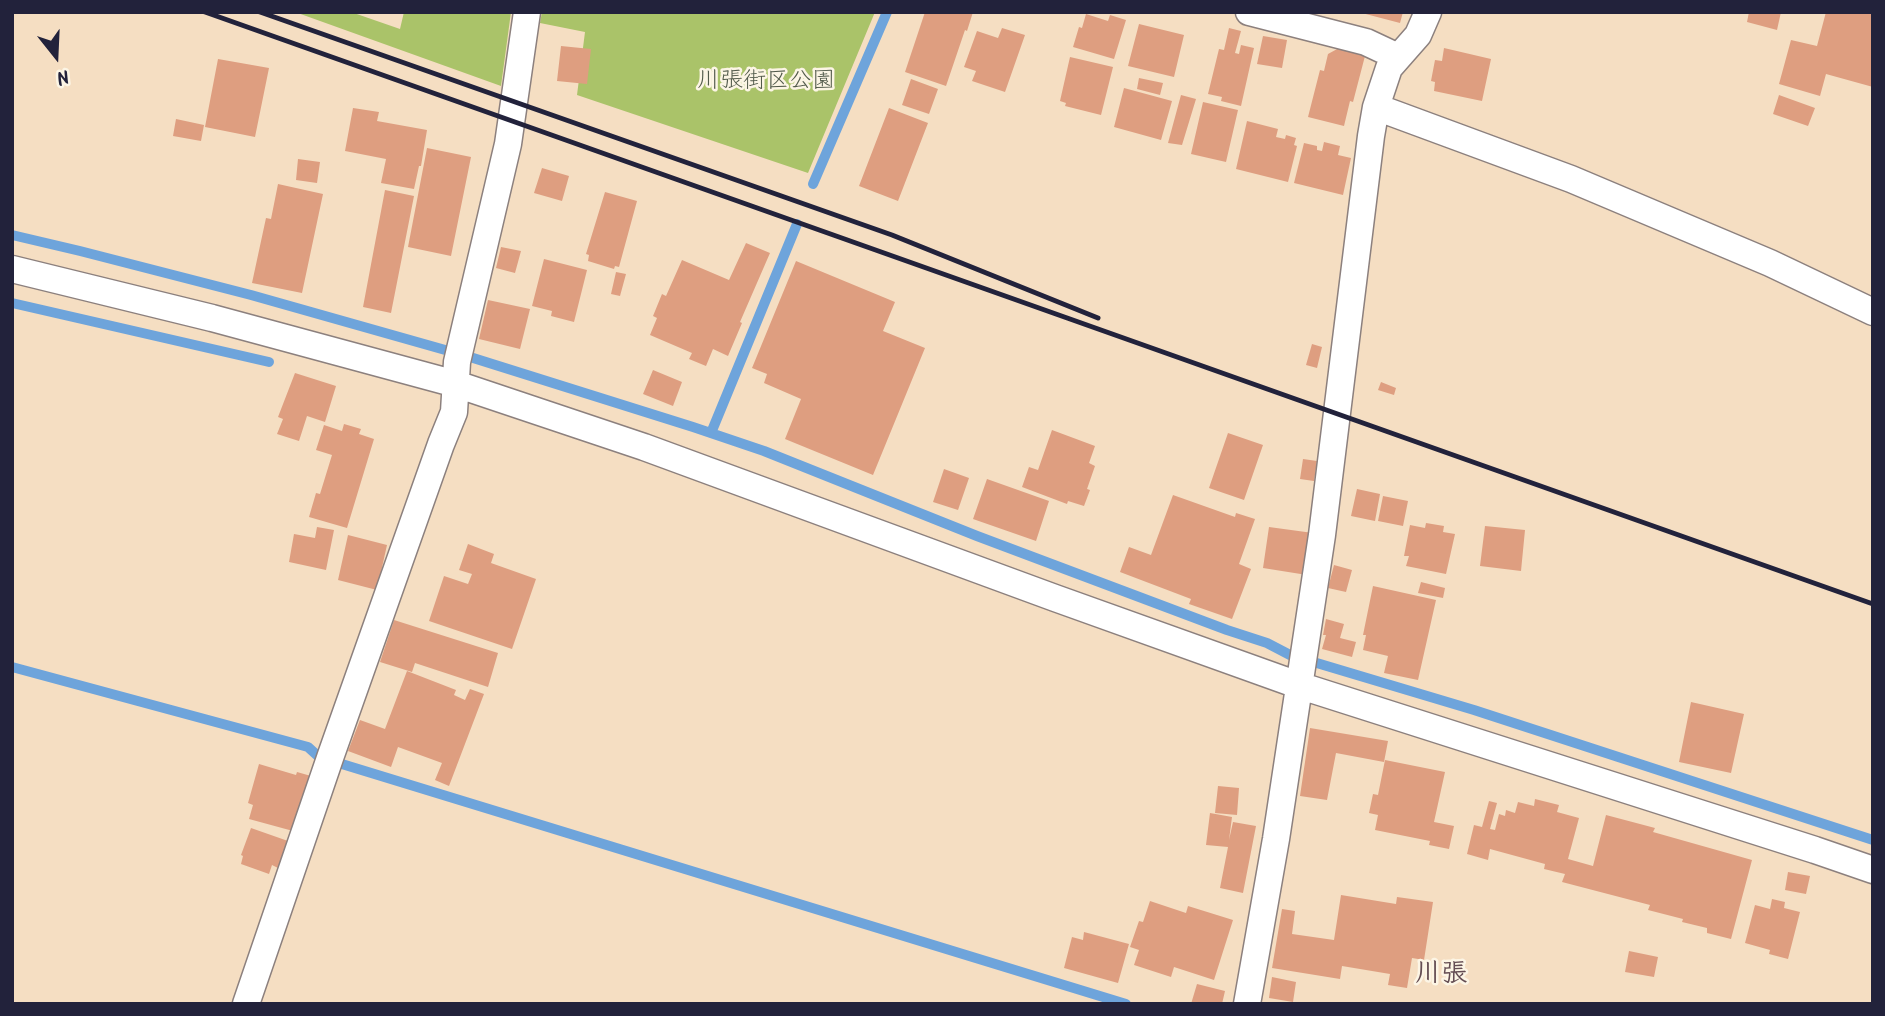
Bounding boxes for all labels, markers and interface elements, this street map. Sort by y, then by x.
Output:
north arrow [21,21,91,91]
text: N [52,60,73,92]
park label: 川張街区公園 [697,69,835,97]
district label: 川張 [1415,961,1467,993]

